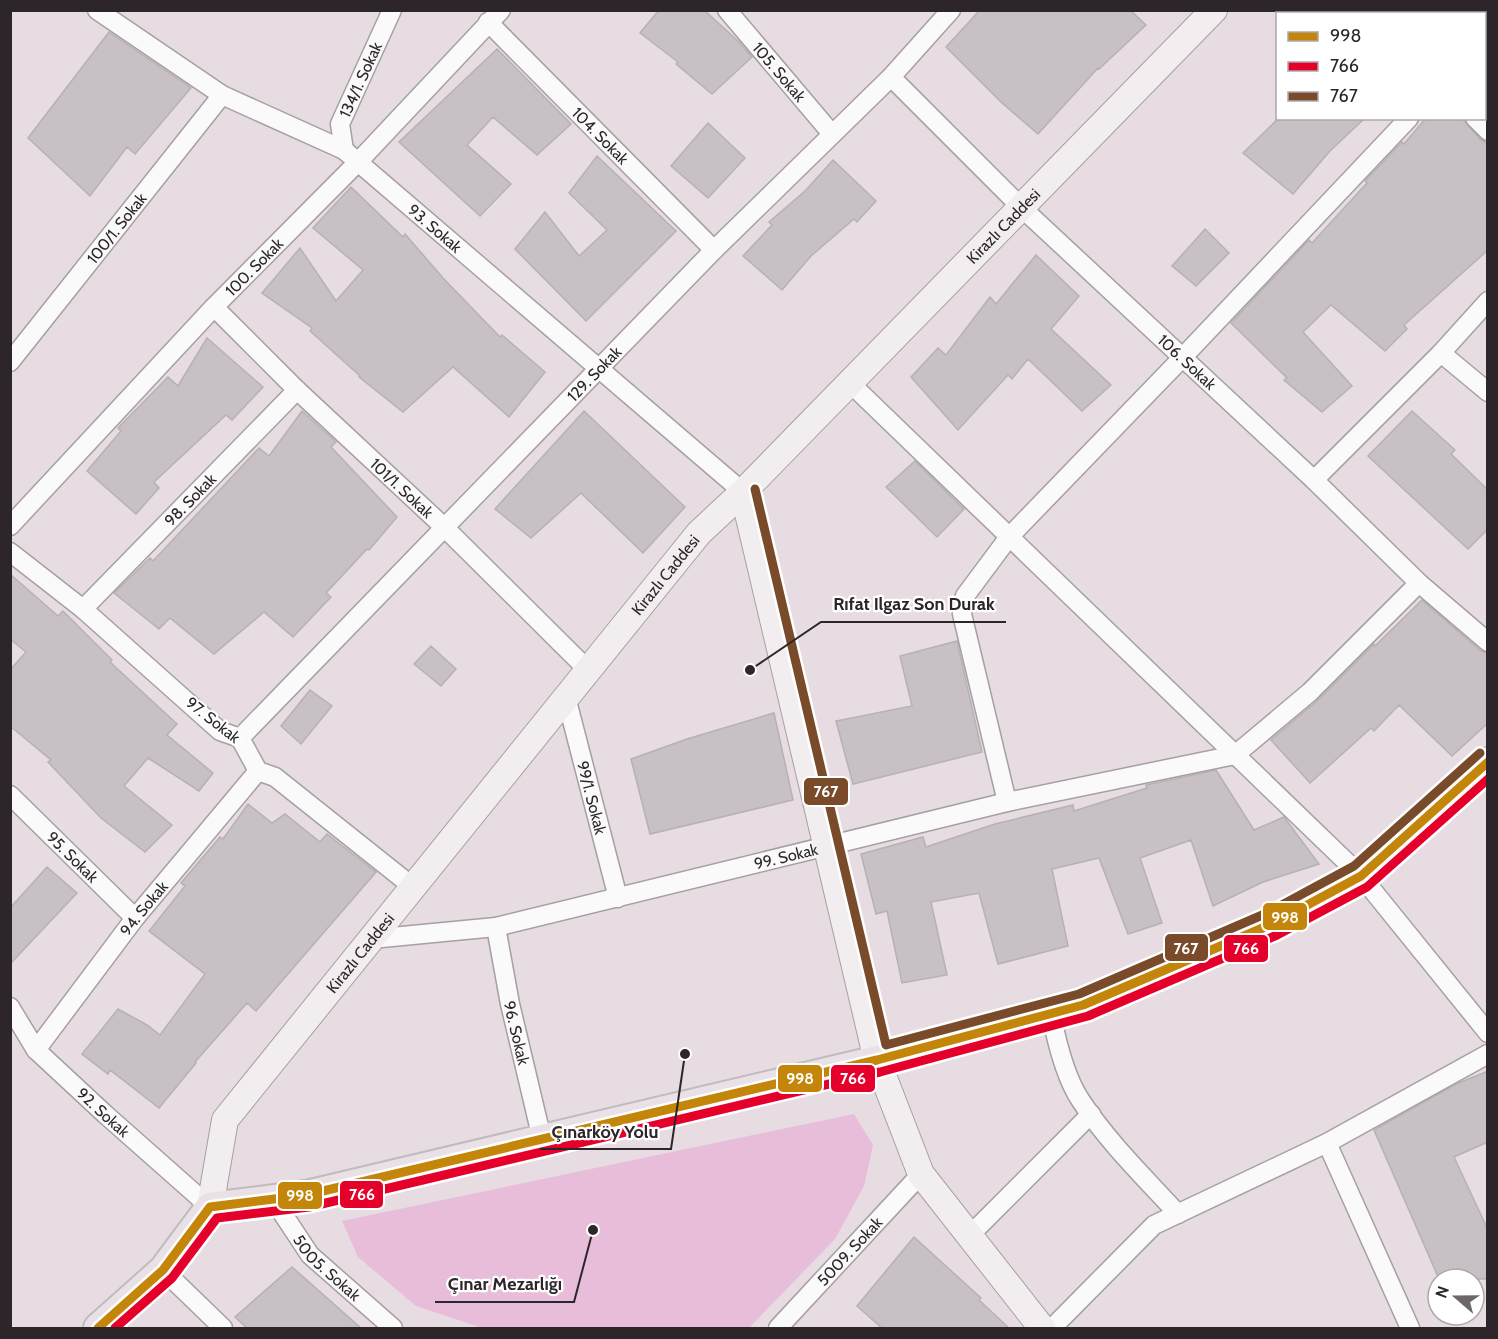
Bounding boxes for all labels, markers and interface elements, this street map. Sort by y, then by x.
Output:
legend [1276,12,1486,120]
text: 998 [1330,25,1361,47]
street label: 134/1. Sokak [335,38,386,120]
street label: 105. Sokak [749,38,810,106]
text: 766 [1330,55,1359,77]
text: 767 [1330,85,1358,107]
street label: 104. Sokak [568,103,633,169]
street label: Kirazlı Caddesi [962,184,1044,267]
street label: 100/1. Sokak [83,188,151,267]
street label: 93. Sokak [404,200,467,257]
street label: 100. Sokak [221,233,287,300]
street label: 106. Sokak [1154,330,1221,394]
street label: 129. Sokak [563,341,626,405]
street label: 101/1. Sokak [367,454,438,522]
street label: 98. Sokak [160,469,220,530]
street label: Kirazlı Caddesi [627,531,703,619]
callout: Rıfat Ilgaz Son Durak [821,586,1006,622]
text: Rıfat Ilgaz Son Durak [833,593,995,615]
street label: 97. Sokak [182,693,245,748]
street label: 99/1. Sokak [573,759,611,837]
line badge: 767 [803,777,849,806]
text: 767 [814,782,839,801]
street label: 95. Sokak [43,827,103,887]
street label: 99. Sokak [752,839,820,873]
street label: 94. Sokak [116,876,172,939]
line badge: 998 [1262,902,1308,931]
text: 998 [1271,908,1299,927]
street label: Kirazlı Caddesi [322,909,398,997]
line badge: 767 [1164,933,1209,962]
line badge: 766 [1223,934,1269,963]
text: 767 [1174,939,1199,958]
text: 766 [1233,939,1259,958]
street label: 96. Sokak [500,999,534,1068]
line badge: 998 [777,1064,823,1093]
line badge: 766 [830,1064,876,1093]
text: 998 [786,1069,814,1088]
text: 766 [840,1069,866,1088]
street label: 92. Sokak [73,1084,134,1142]
callout: Çınarköy Yolu [540,1113,671,1149]
text: Çınarköy Yolu [552,1121,658,1143]
line badge: 766 [339,1180,384,1209]
line badge: 998 [277,1181,323,1210]
text: 766 [349,1185,375,1204]
text: 998 [286,1186,314,1205]
street label: 5009. Sokak [813,1212,887,1289]
street label: 5005. Sokak [290,1231,365,1305]
callout: Çınar Mezarlığı [435,1266,574,1302]
north arrow [1426,1267,1486,1327]
text: Çınar Mezarlığı [448,1273,562,1295]
text: N [1432,1283,1453,1301]

